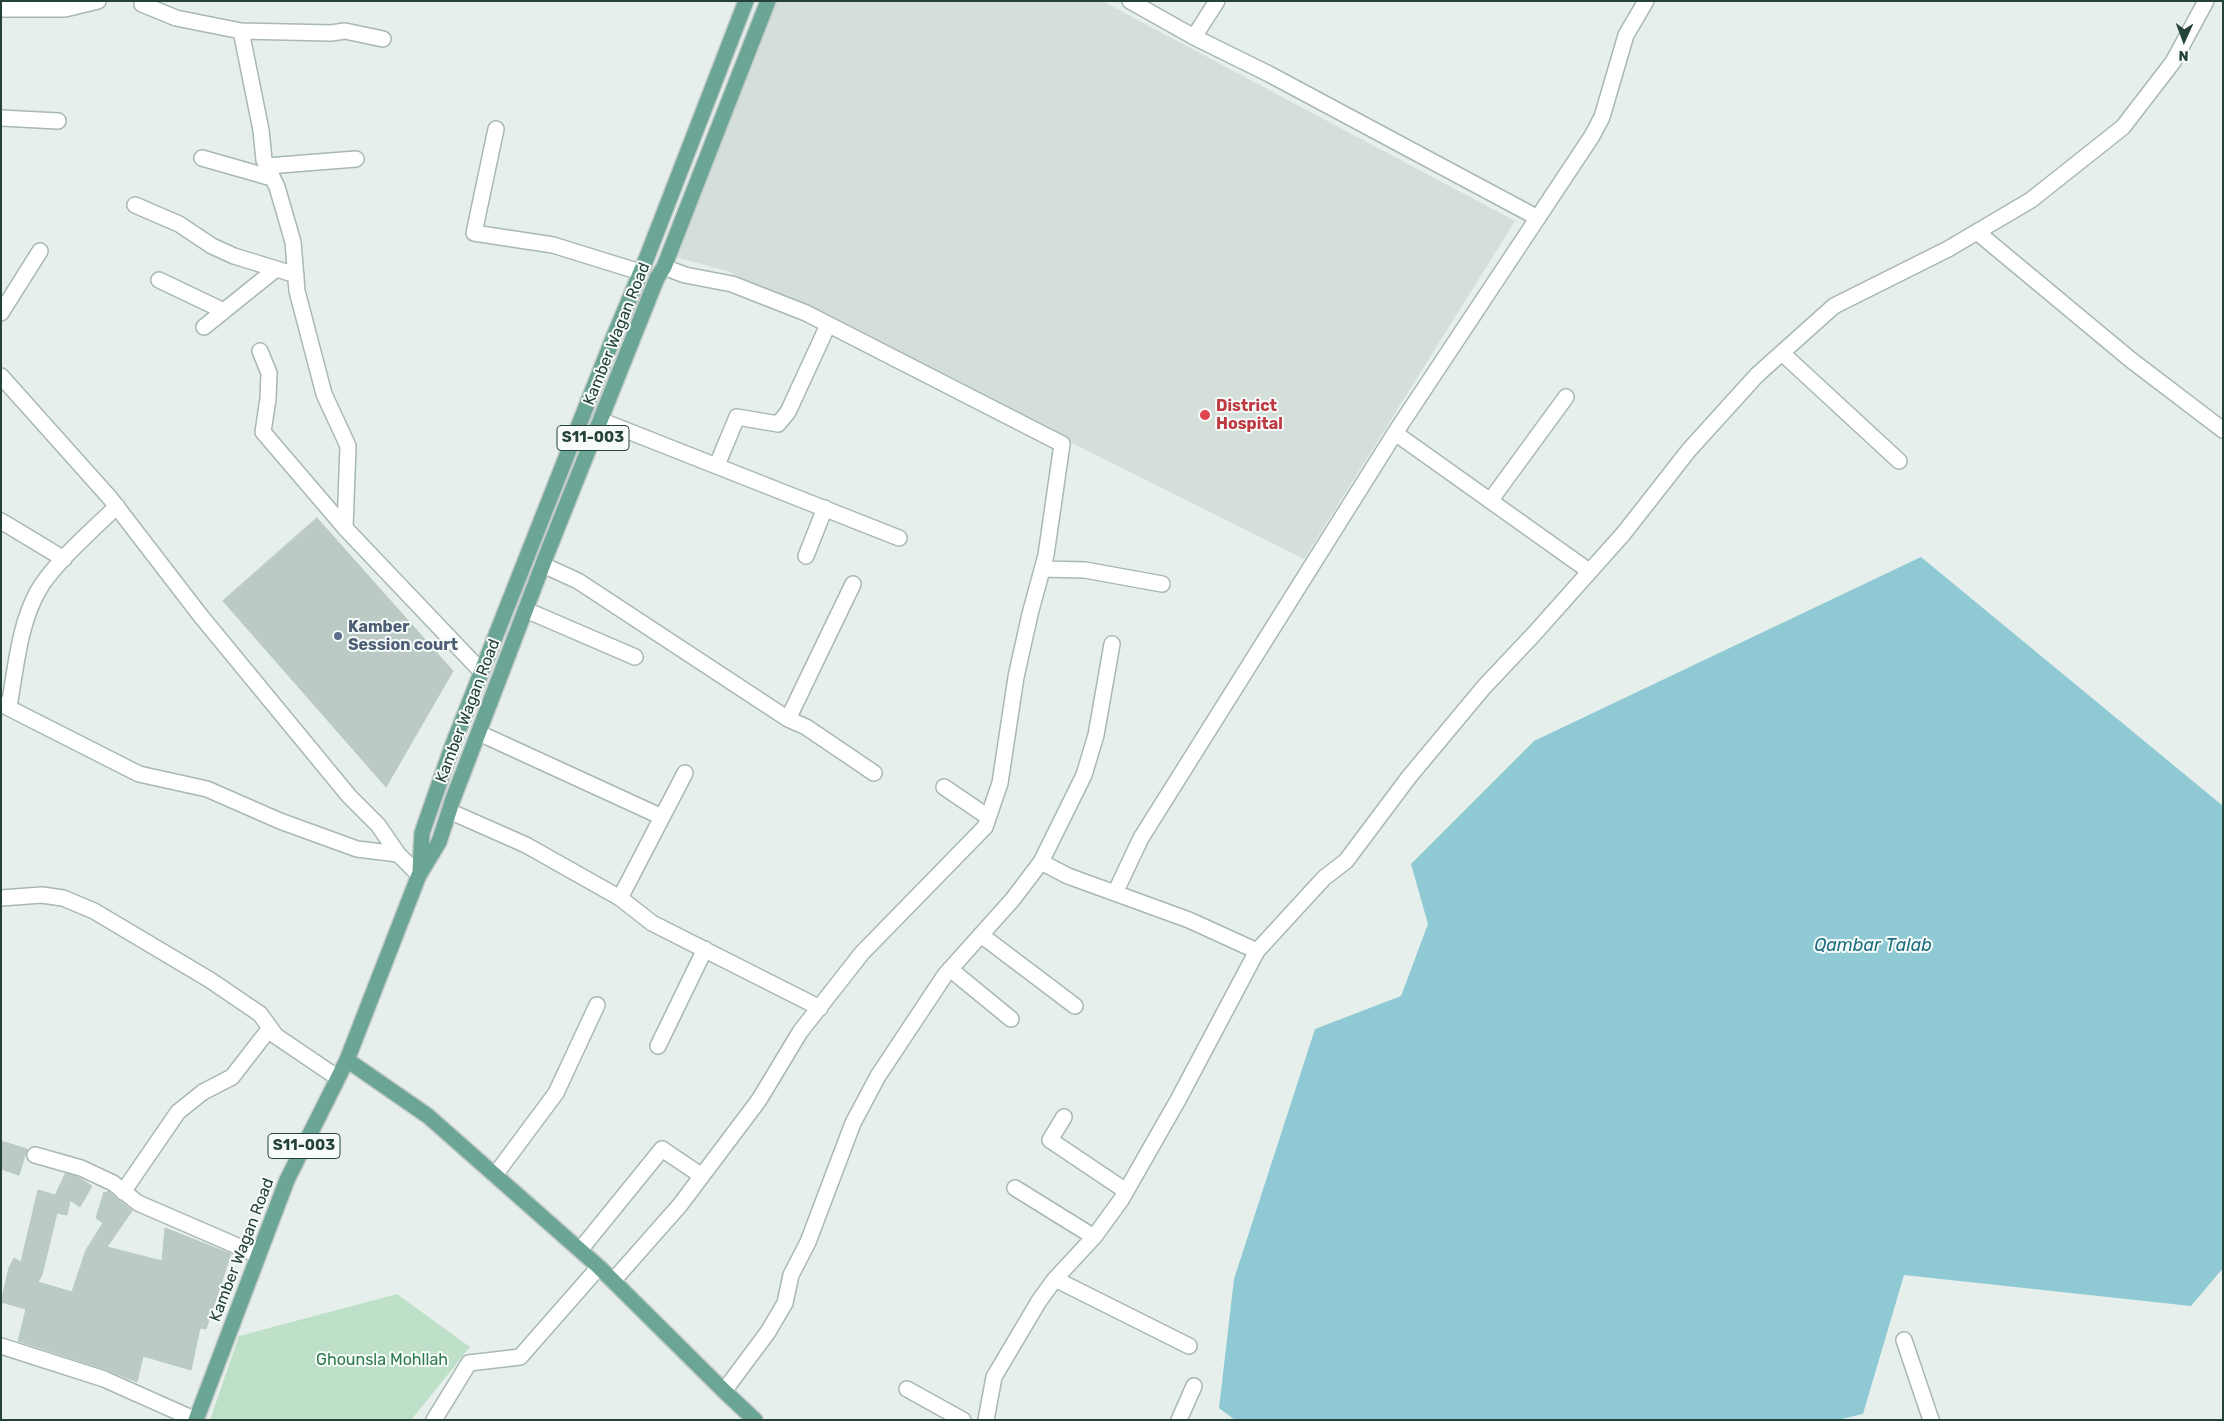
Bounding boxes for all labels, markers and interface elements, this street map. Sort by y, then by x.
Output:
north arrow [2159,15,2209,65]
text: N [2178,47,2189,64]
street label: Kamber Wagan Road [580,260,654,408]
place label: District Hospital [1216,396,1283,434]
marker: District Hospital [1198,408,1212,422]
road number: S11-003 [557,426,629,450]
place label: Kamber Session court [348,617,458,655]
marker: Kamber Session court [332,630,344,642]
street label: Kamber Wagan Road [432,636,504,786]
water label: Qambar Talab [1814,935,1932,957]
road number: S11-003 [268,1134,340,1158]
street label: Kamber Wagan Road [206,1175,278,1325]
park label: Ghounsla Mohllah [316,1350,448,1370]

